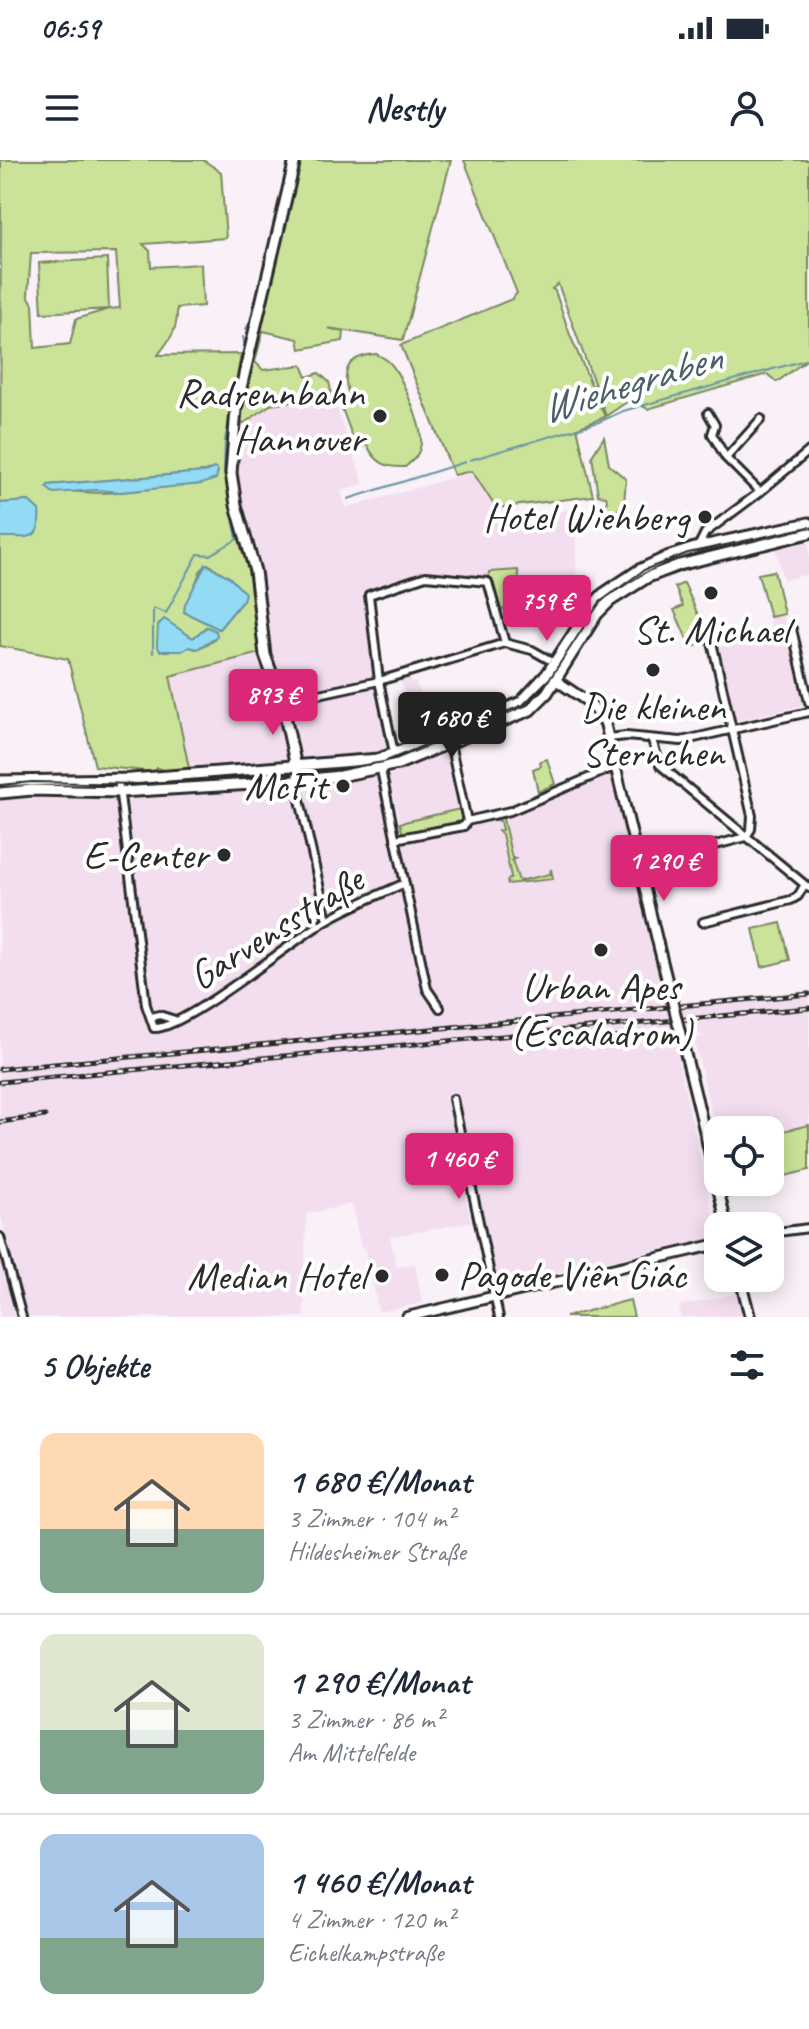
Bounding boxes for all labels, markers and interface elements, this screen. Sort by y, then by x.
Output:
text: 06:59 [40,9,100,47]
text: Nestly [366,85,443,131]
icon: menu [40,86,84,130]
icon: person [725,86,769,130]
water label: Wiehegraben [535,330,730,435]
place label: Radrennbahn Hannover [176,368,368,464]
marker: Radrennbahn Hannover [371,407,389,425]
place label: Hotel Wiehberg [483,492,692,542]
marker: Hotel Wiehberg [696,508,714,526]
pin: 759 € [491,575,603,643]
text: 759 € [521,584,573,617]
marker: St. Michael [702,584,720,602]
place label: St. Michael [633,605,795,655]
marker: Die kleinen Sternchen [644,661,662,679]
pin: 893 € [217,669,329,737]
text: 893 € [247,678,299,711]
place label: Die kleinen Sternchen [581,682,726,778]
pin: 1 680 € [378,692,526,760]
text: 1 680 € [416,701,488,734]
place label: McFit [245,761,331,811]
marker: McFit [334,777,352,795]
place label: E-Center [83,830,212,880]
pin: 1 290 € [590,835,738,903]
text: 1 290 € [629,844,699,877]
marker: E-Center [215,846,233,864]
street label: Garvensstraße [180,853,375,1001]
marker: Urban Apes (Escaladrom) [592,941,610,959]
place label: Urban Apes (Escaladrom) [510,962,694,1058]
map controls [704,1116,784,1292]
button: locate [704,1116,784,1196]
pin: 1 460 € [385,1133,533,1201]
text: 1 460 € [423,1142,495,1175]
button: layers [704,1212,784,1292]
place label: Pagode Viên Giác [458,1250,688,1300]
place label: Median Hotel [187,1251,373,1301]
marker: Pagode Viên Giác [433,1266,451,1284]
marker: Median Hotel [373,1267,391,1285]
icon: filters [725,1343,769,1387]
text: 5 Objekte [40,1344,149,1387]
text: 1 680 €/Monat [288,1459,471,1502]
icon: home [104,1465,200,1561]
text: 3 Zimmer · 104 m² [288,1502,454,1535]
text: Hildesheimer Straße [288,1535,466,1568]
text: 1 290 €/Monat [288,1660,470,1703]
icon: home [104,1666,200,1762]
text: 3 Zimmer · 86 m² [288,1703,443,1736]
text: Am Mittelfelde [288,1736,415,1769]
text: 1 460 €/Monat [288,1860,471,1903]
icon: home [104,1866,200,1962]
text: 4 Zimmer · 120 m² [288,1903,454,1936]
text: Eichelkampstraße [288,1936,443,1969]

